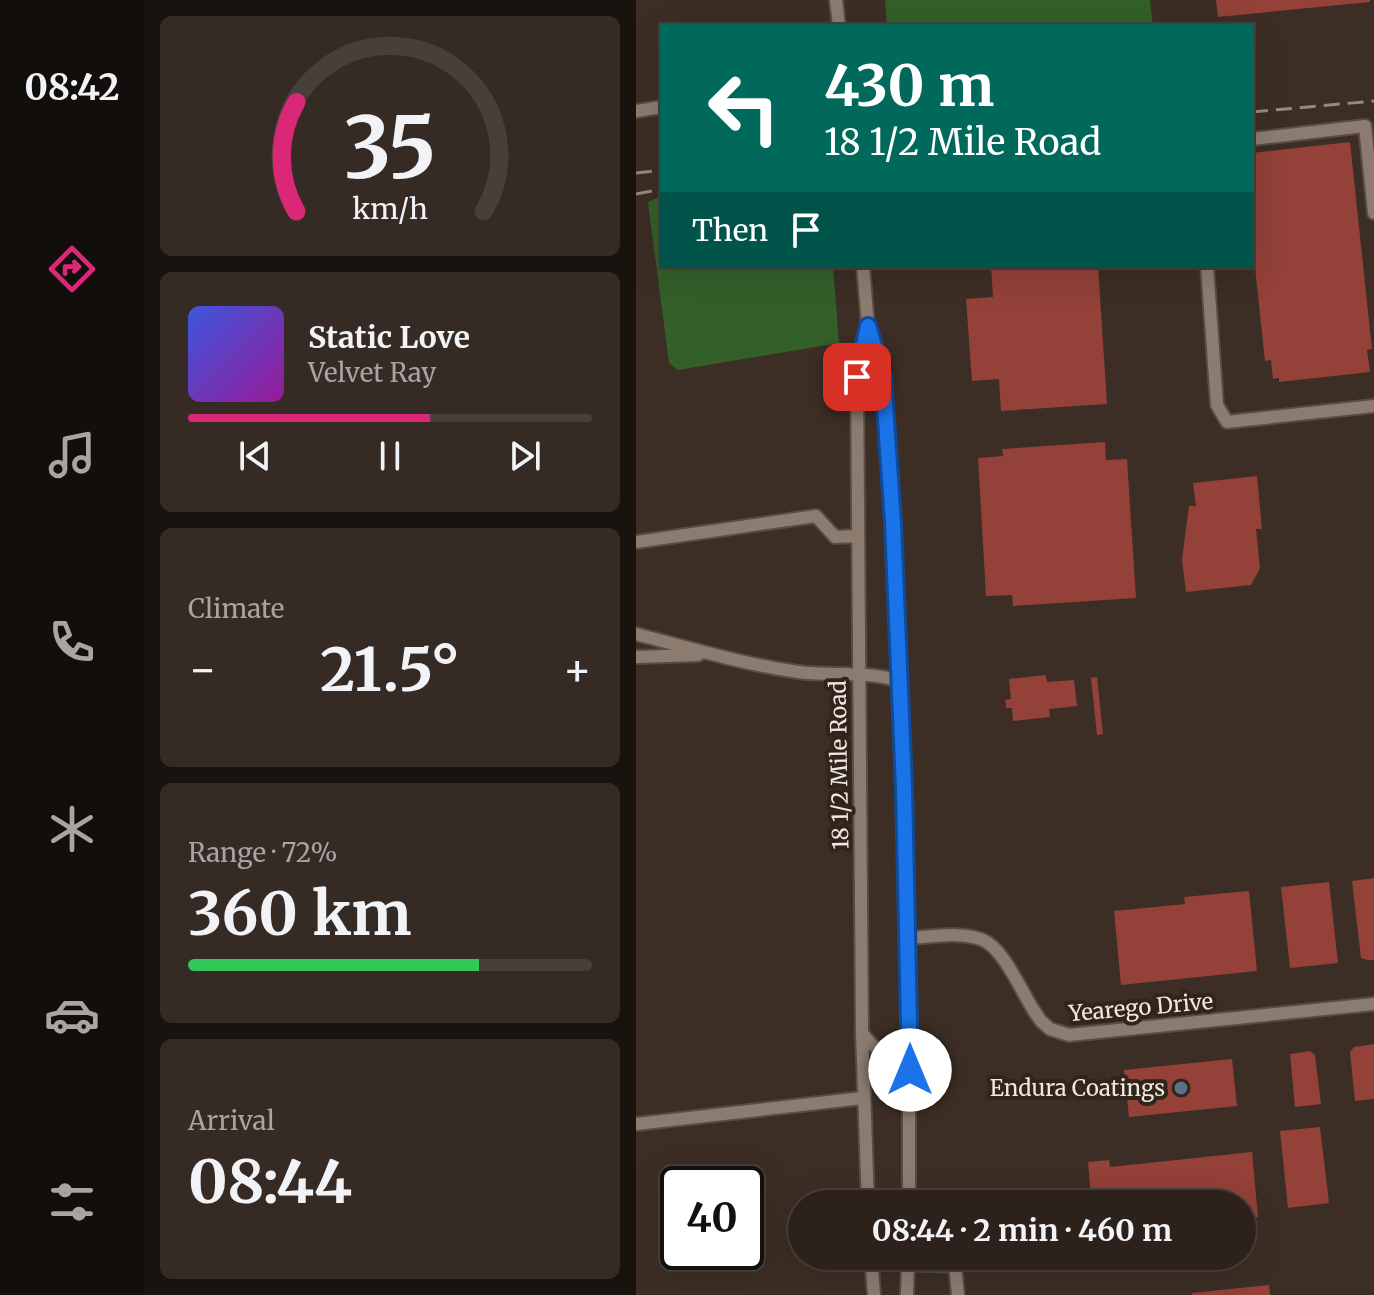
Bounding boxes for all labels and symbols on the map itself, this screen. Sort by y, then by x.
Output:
pin [823,343,891,411]
street label: 18 1/2 Mile Road [824,680,854,850]
street label: Yearego Drive [1067,987,1214,1027]
position arrow [868,1028,952,1112]
place label: Endura Coatings [990,1074,1165,1102]
marker: Endura Coatings [1172,1079,1190,1097]
speed limit sign: 40 [660,1166,764,1270]

